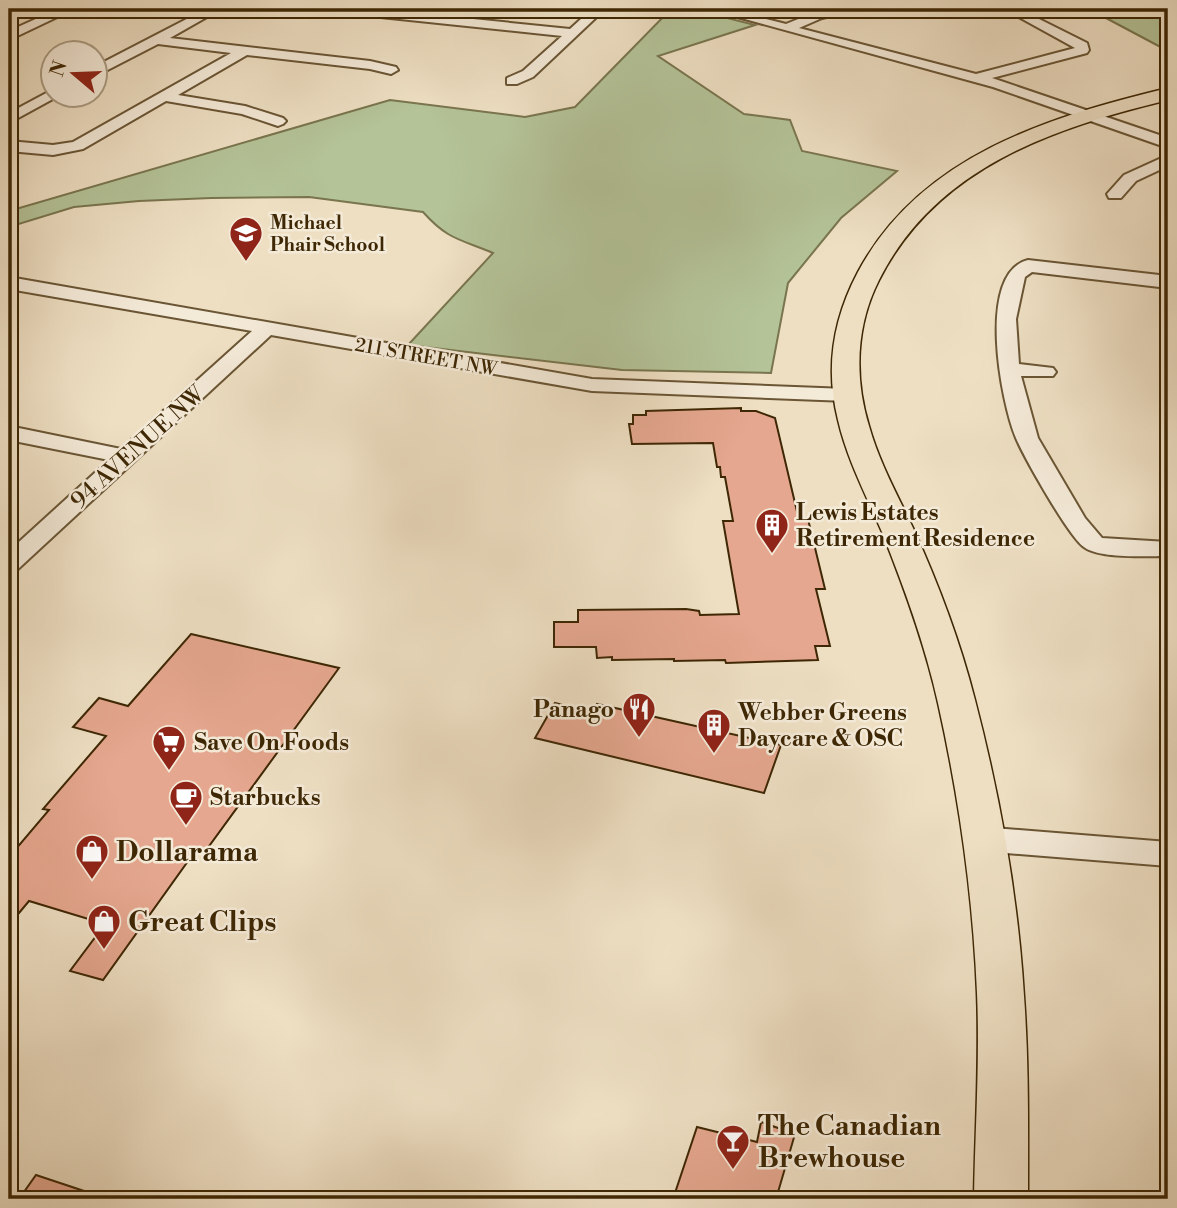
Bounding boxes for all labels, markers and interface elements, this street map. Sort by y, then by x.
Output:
north arrow [38,38,108,108]
text: N [45,58,73,80]
place label: Michael Phair School [270,211,385,257]
school or university icon: Michael Phair School [227,214,265,263]
street label: 211 STREET NW [353,333,500,381]
street label: 94 AVENUE NW [65,380,211,515]
place label: Lewis Estates Retirement Residence [796,499,1035,553]
building icon: Lewis Estates Retirement Residence [753,506,791,555]
restaurant icon: Panago [620,690,658,739]
place label: Panago [533,696,614,724]
place label: Webber Greens Daycare & OSC [737,699,907,753]
building icon: Webber Greens Daycare & OSC [695,706,733,755]
supermarket icon: Save On Foods [150,723,188,772]
place label: Save On Foods [194,729,349,757]
cafe icon: Starbucks [167,778,205,827]
place label: Starbucks [210,784,321,812]
shop icon: Dollarama [73,832,111,881]
place label: Dollarama [116,835,259,870]
shop icon: Great Clips [85,902,123,951]
place label: Great Clips [128,905,277,940]
place label: The Canadian Brewhouse [758,1109,941,1176]
bar icon: The Canadian Brewhouse [714,1122,752,1171]

